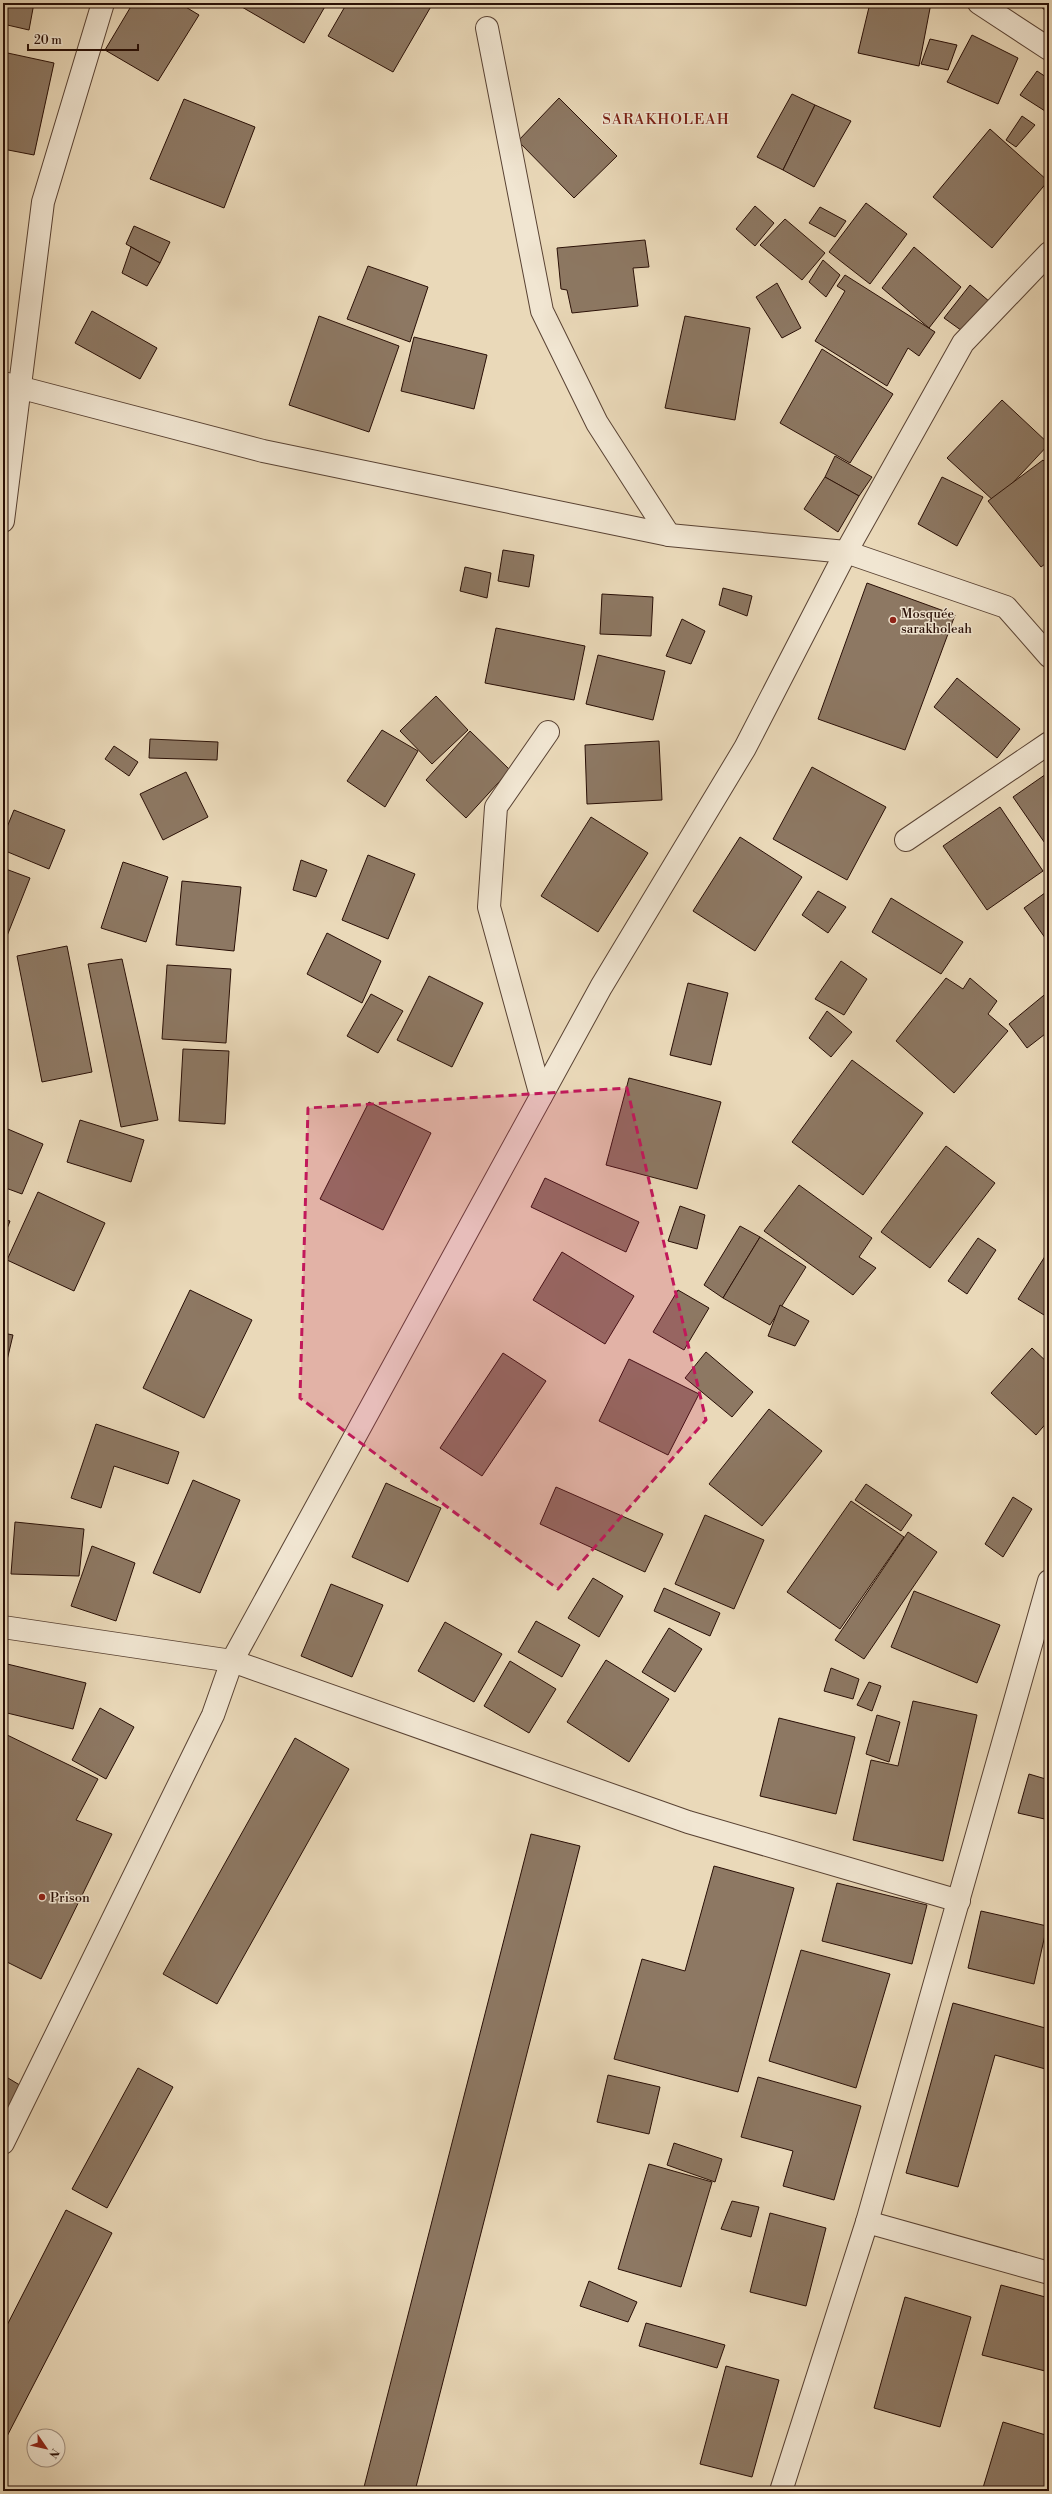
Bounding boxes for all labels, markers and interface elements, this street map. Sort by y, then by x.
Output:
scale bar [28,26,138,52]
text: 20 m [34,33,62,48]
district label: SARAKHOLEAH [602,110,730,129]
place label: Mosquée sarakholeah [901,606,972,637]
marker: Mosquée sarakholeah [888,615,898,625]
place label: Prison [50,1890,90,1906]
marker: Prison [37,1892,47,1902]
north arrow [26,2428,66,2468]
text: N [45,2446,62,2461]

